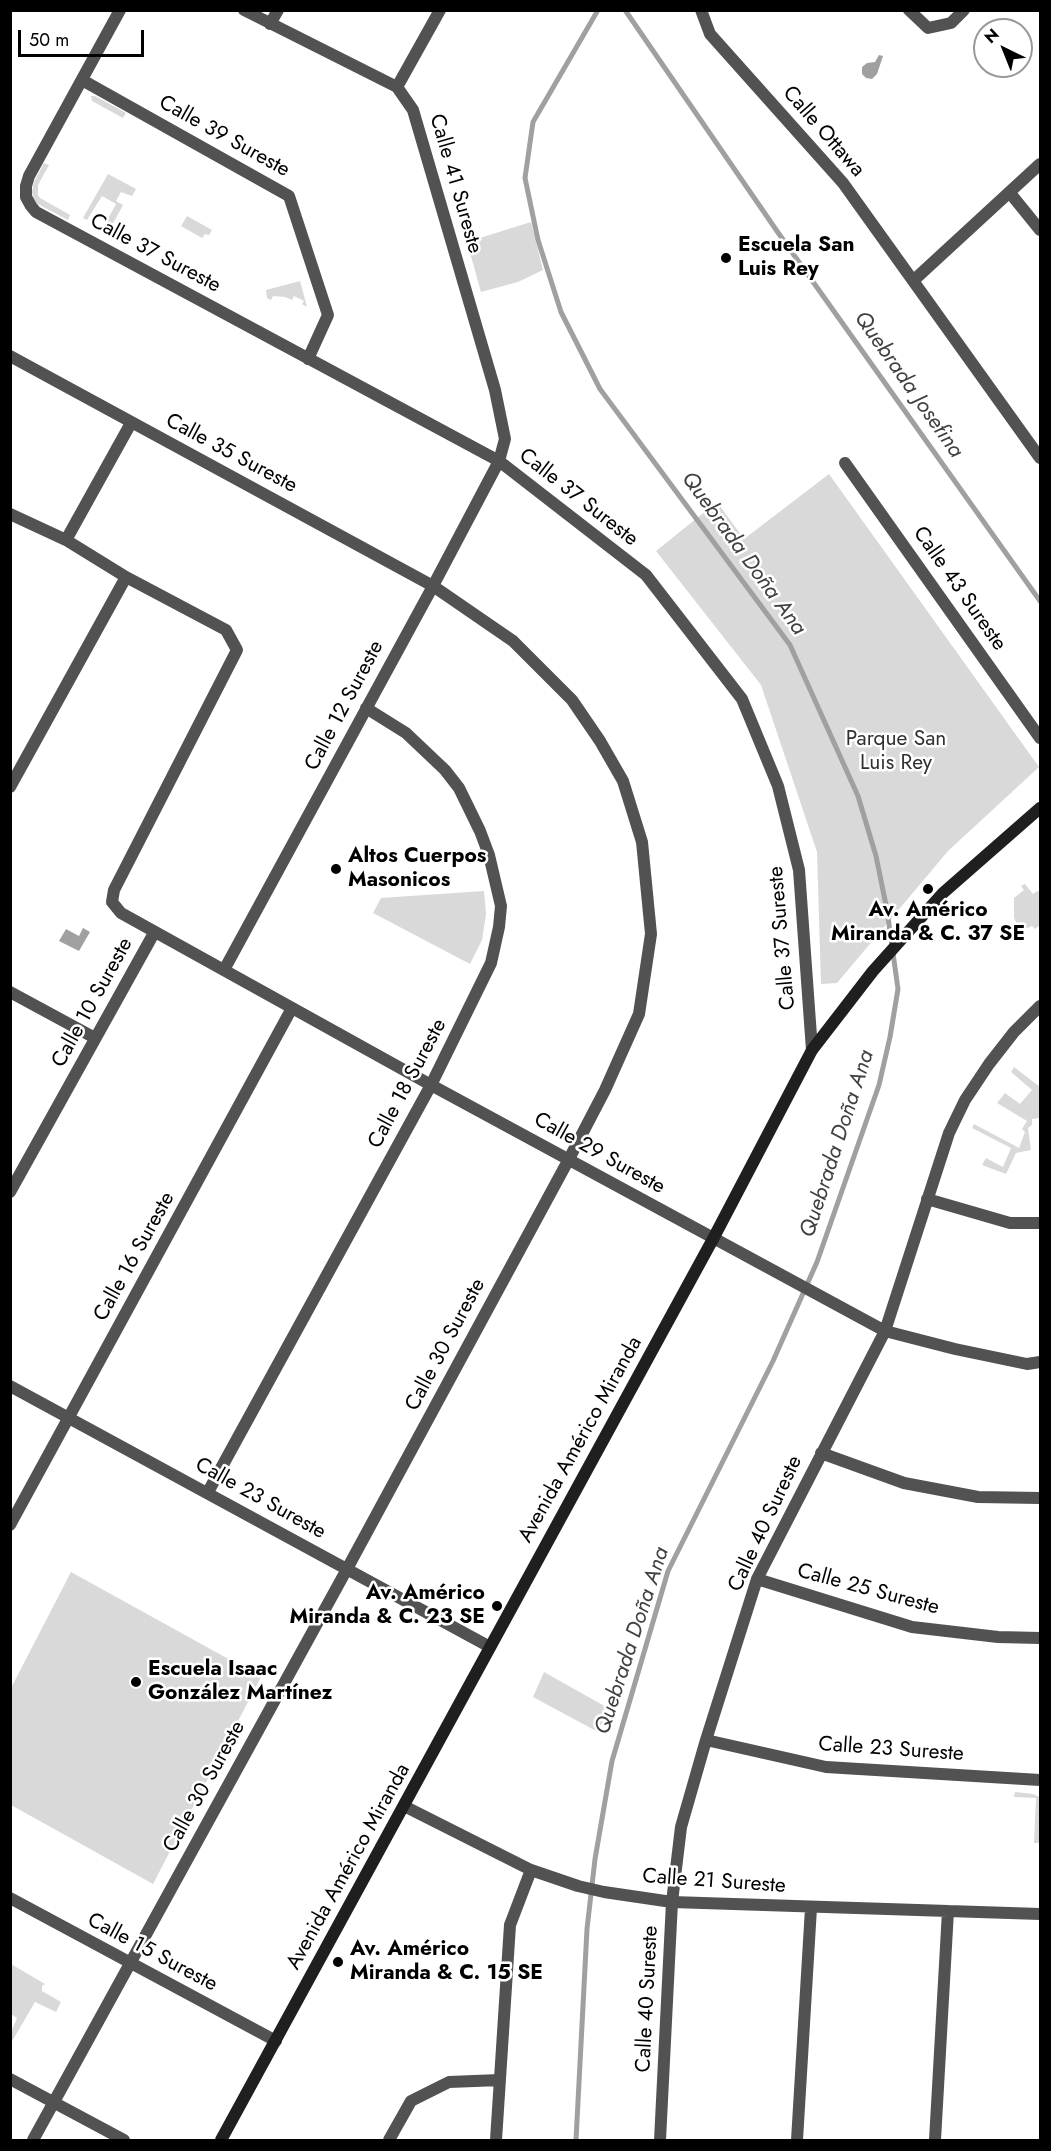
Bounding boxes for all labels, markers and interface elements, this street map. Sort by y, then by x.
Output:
scale bar [21,18,147,56]
north arrow [973,18,1033,78]
text: N [979,23,1004,49]
text: 50 m [29,27,69,53]
street label: Calle Ottawa [777,81,869,183]
street label: Calle 39 Sureste [154,91,294,183]
street label: Calle 41 Sureste [423,111,487,257]
street label: Calle 37 Sureste [85,209,225,299]
place label: Escuela San Luis Rey [738,233,855,283]
marker: Escuela San Luis Rey [719,251,733,265]
water label: Quebrada Josefina [848,307,968,463]
street label: Calle 35 Sureste [161,409,301,499]
street label: Calle 37 Sureste [513,444,643,552]
water label: Quebrada Doña Ana [675,467,811,641]
street label: Calle 43 Sureste [907,522,1011,656]
street label: Calle 12 Sureste [300,637,390,775]
park label: Parque San Luis Rey [846,727,946,777]
place label: Altos Cuerpos Masonicos [348,844,486,894]
marker: Altos Cuerpos Masonicos [329,862,343,876]
street label: Calle 37 Sureste [764,865,802,1011]
marker: Av. Américo Miranda & C. 37 SE [921,882,935,896]
place label: Av. Américo Miranda & C. 37 SE [831,898,1025,948]
street label: Calle 10 Sureste [47,934,139,1072]
street label: Calle 18 Sureste [363,1015,453,1153]
water label: Quebrada Doña Ana [795,1047,881,1241]
street label: Calle 29 Sureste [529,1108,669,1200]
street label: Calle 16 Sureste [89,1188,181,1326]
street label: Calle 30 Sureste [401,1275,491,1415]
street label: Avenida Américo Miranda [514,1333,648,1547]
street label: Calle 40 Sureste [724,1452,808,1596]
street label: Calle 23 Sureste [190,1453,330,1545]
water label: Quebrada Doña Ana [590,1544,676,1738]
street label: Calle 25 Sureste [794,1559,942,1621]
place label: Av. Américo Miranda & C. 23 SE [289,1581,485,1631]
marker: Av. Américo Miranda & C. 23 SE [490,1599,504,1613]
place label: Escuela Isaac González Martínez [148,1657,332,1707]
marker: Escuela Isaac González Martínez [129,1675,143,1689]
street label: Calle 30 Sureste [159,1717,251,1857]
street label: Calle 23 Sureste [818,1732,964,1768]
street label: Avenida Américo Miranda [282,1760,416,1974]
street label: Calle 21 Sureste [642,1864,786,1900]
street label: Calle 15 Sureste [83,1908,221,1998]
street label: Calle 40 Sureste [632,1925,664,2073]
place label: Av. Américo Miranda & C. 15 SE [350,1937,543,1987]
marker: Av. Américo Miranda & C. 15 SE [331,1955,345,1969]

